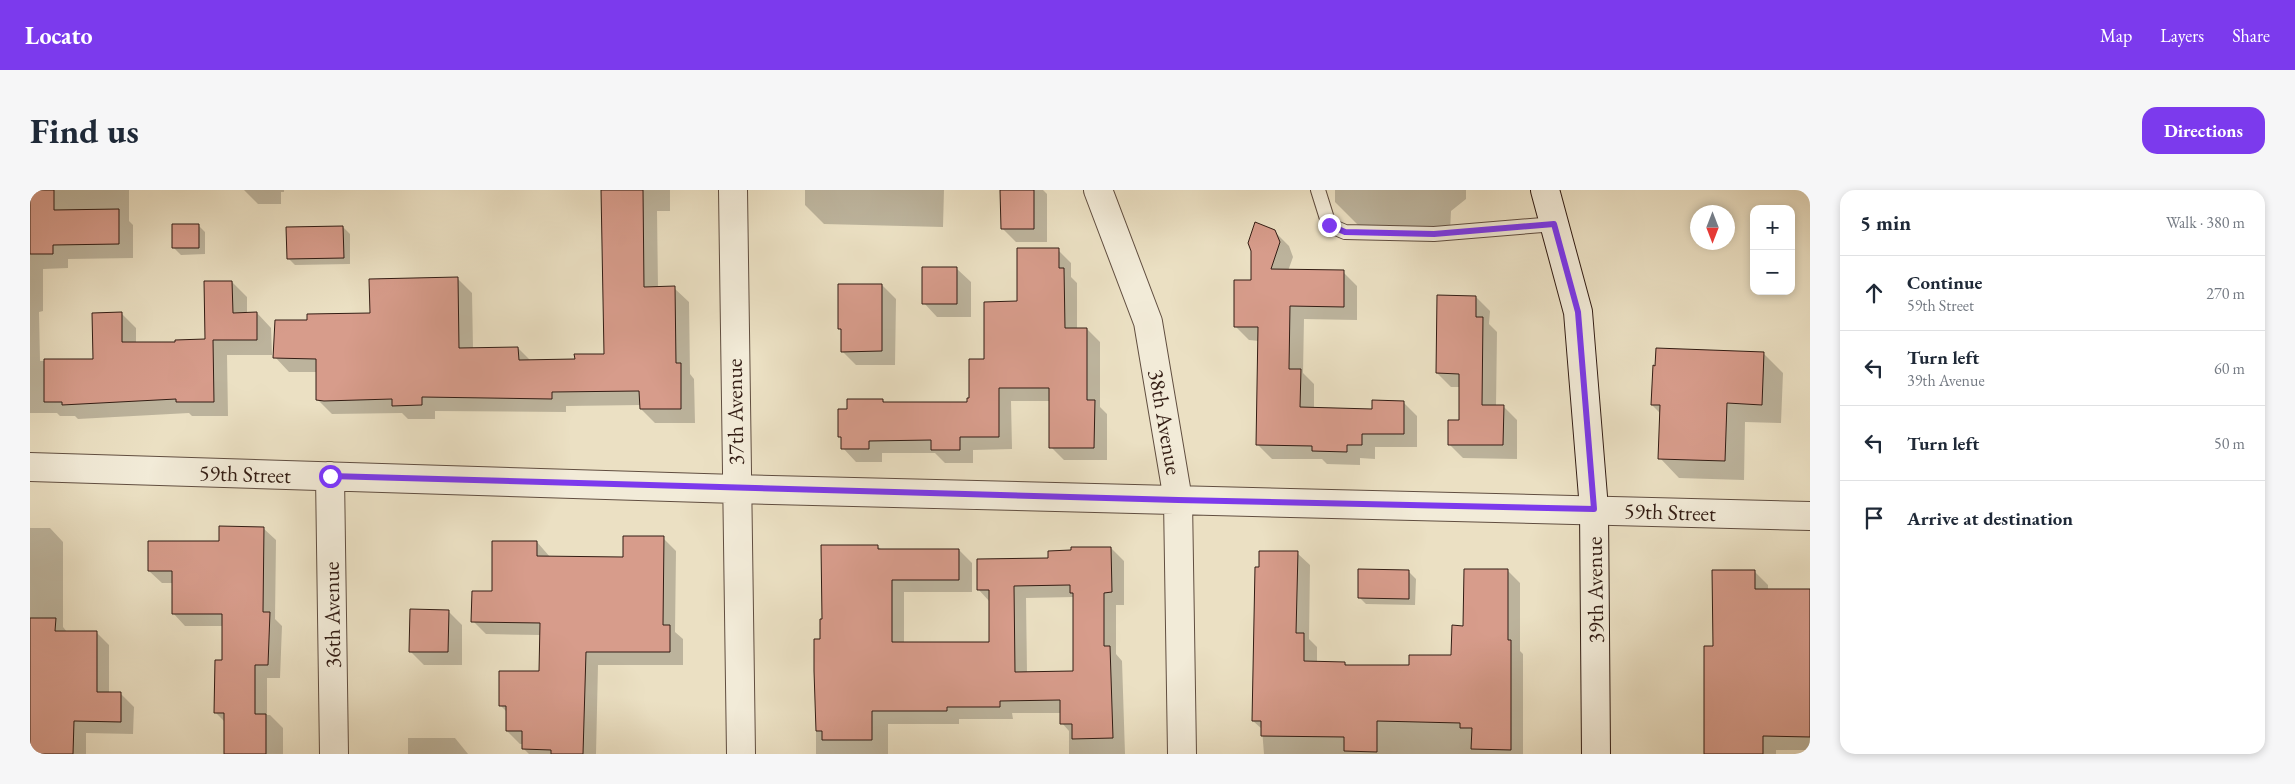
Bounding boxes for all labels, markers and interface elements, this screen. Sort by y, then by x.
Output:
text: Locato [25,20,93,51]
text: Map [2100,24,2132,47]
text: Layers [2160,24,2204,47]
text: Share [2232,24,2270,47]
button: Directions [2142,107,2265,154]
text: Find us [30,108,139,153]
north arrow [1690,205,1735,250]
map controls [1750,205,1795,295]
button: + [1750,205,1795,250]
text: 5 min [1860,209,1911,236]
text: Walk · 380 m [2166,212,2245,233]
route end [1318,214,1341,237]
button: − [1750,250,1795,295]
text: Continue [1907,270,1982,295]
icon: ahead [1860,279,1888,307]
text: 270 m [2206,283,2245,304]
text: 59th Street [1907,295,1974,316]
text: Turn left [1907,345,1979,370]
icon: left [1860,354,1888,382]
street label: 37th Avenue [720,358,750,466]
text: 60 m [2214,358,2245,379]
street label: 38th Avenue [1141,367,1189,478]
text: 39th Avenue [1907,370,1985,391]
icon: left [1860,429,1888,457]
text: Turn left [1907,431,1979,456]
text: 50 m [2214,433,2245,454]
street label: 59th Street [198,458,292,490]
route start [319,465,342,488]
street label: 59th Street [1623,496,1717,528]
icon: arrive [1860,504,1888,532]
text: Arrive at destination [1907,506,2073,531]
street label: 39th Avenue [1580,536,1610,644]
street label: 36th Avenue [317,561,347,669]

